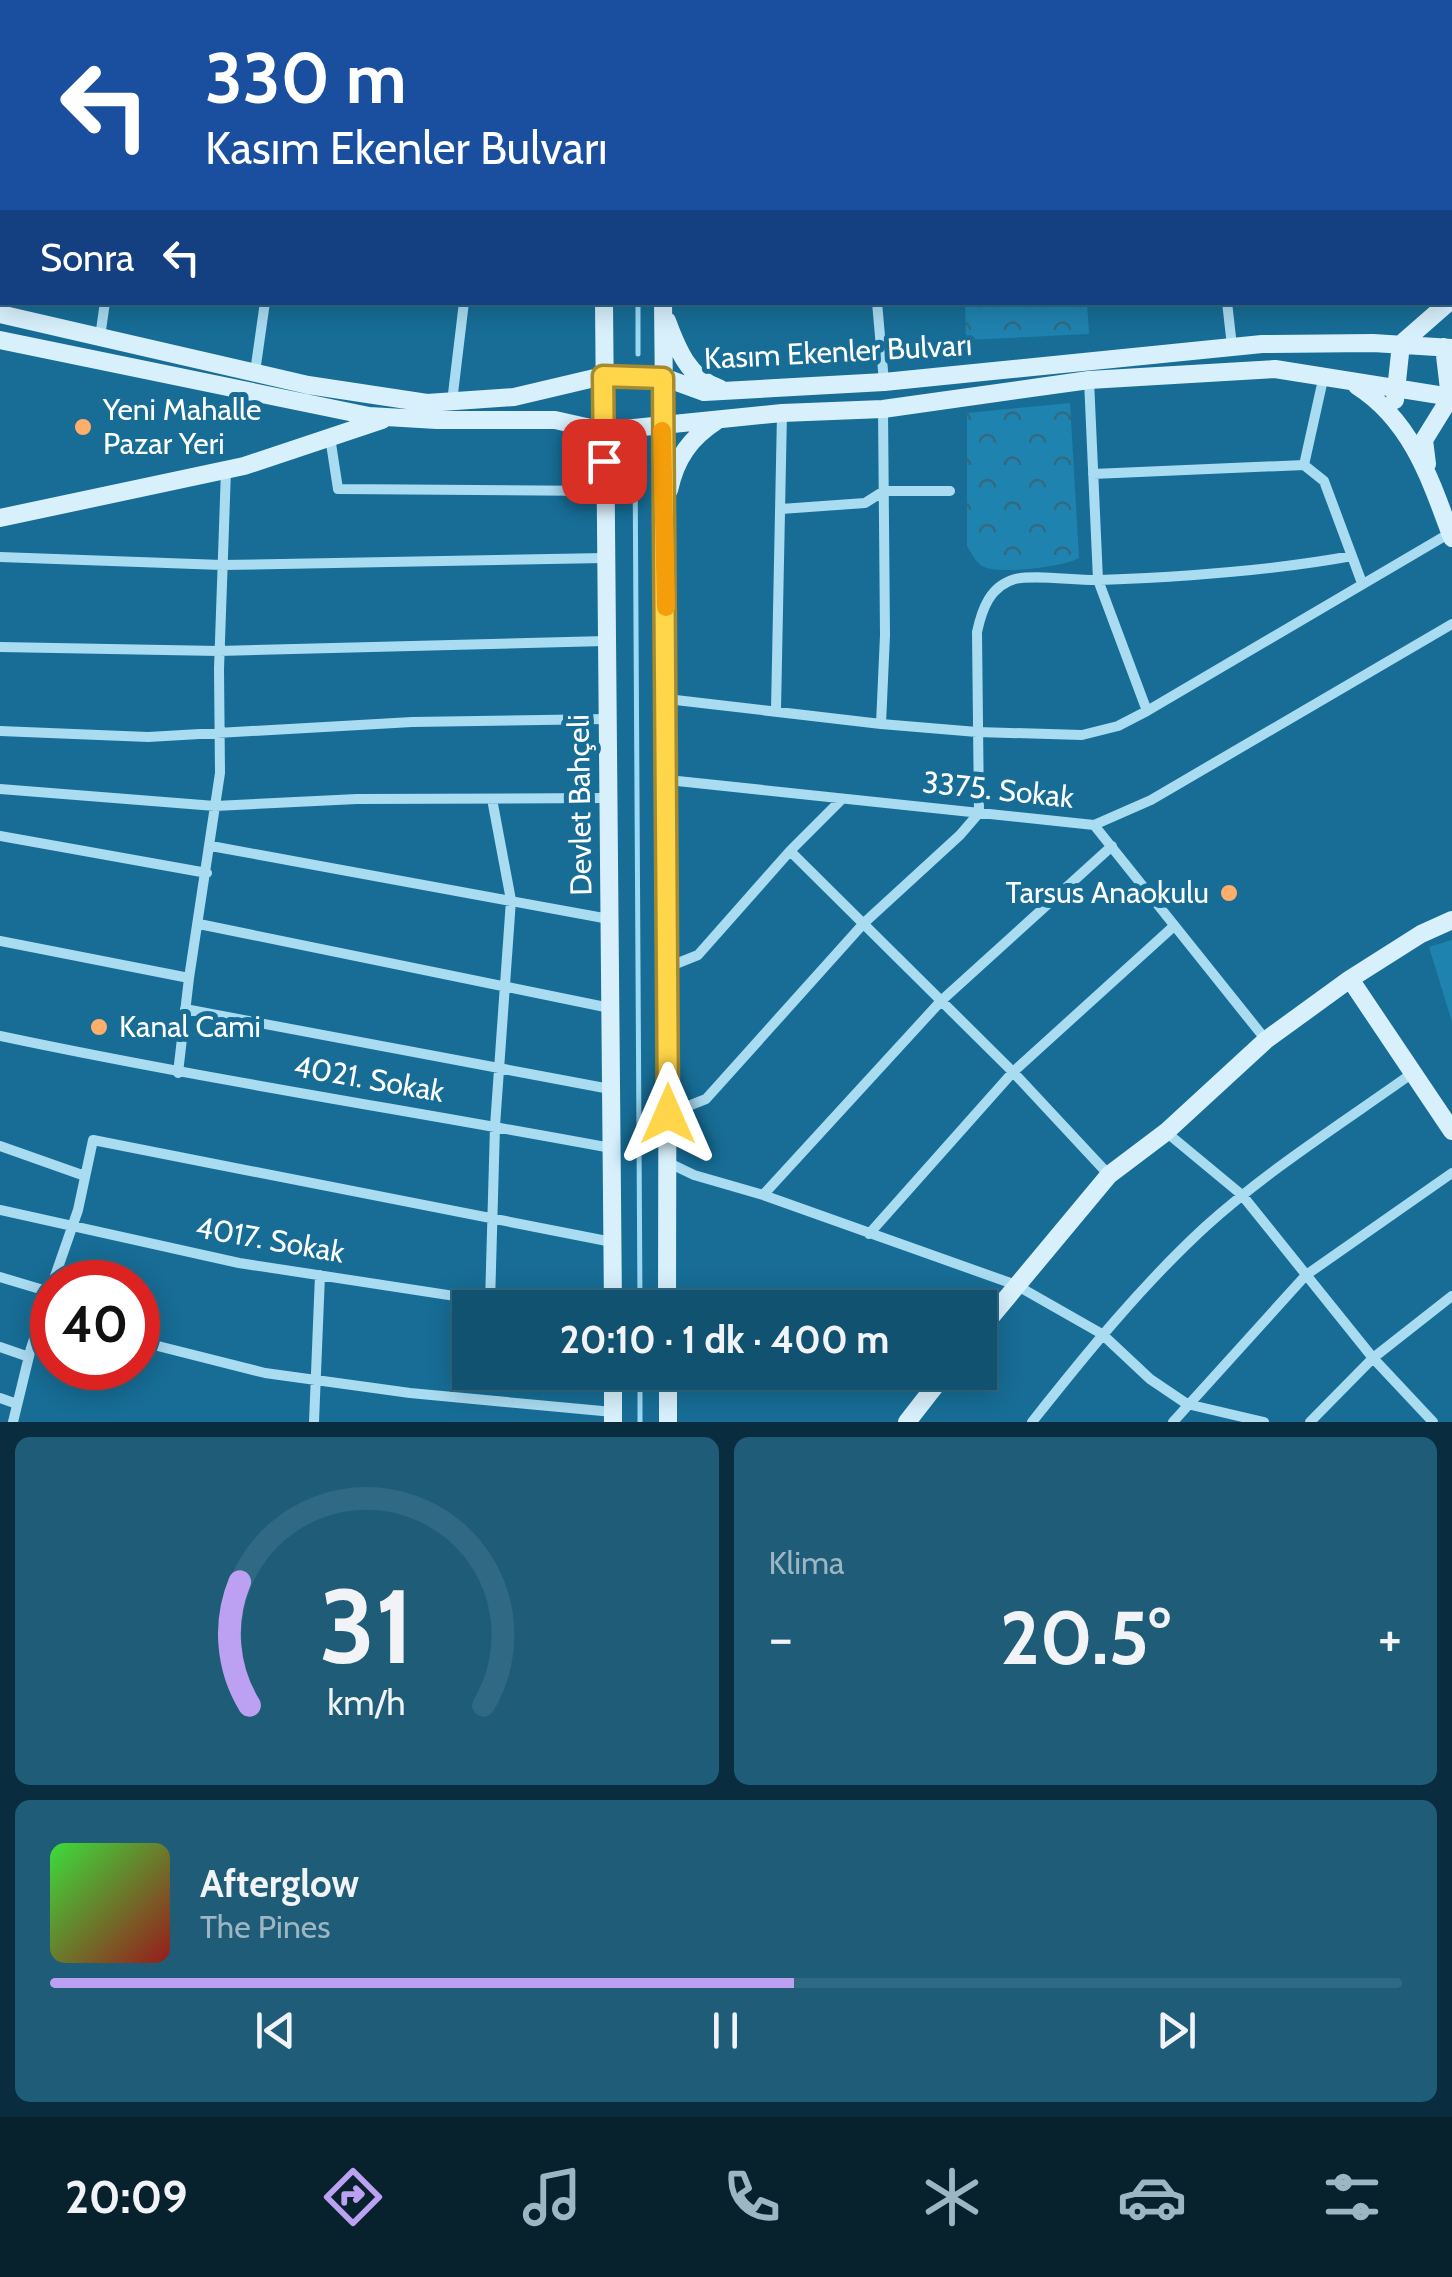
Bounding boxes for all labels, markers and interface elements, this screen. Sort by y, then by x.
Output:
text: 330 m [205,35,406,121]
icon: left [40,40,170,170]
text: Kasım Ekenler Bulvarı [205,121,608,175]
icon: left [154,230,209,285]
text: Sonra [40,234,134,281]
street label: Kasım Ekenler Bulvarı [703,326,973,377]
place label: Yeni Mahalle Pazar Yeri [102,391,261,462]
marker: Yeni Mahalle Pazar Yeri [72,416,94,438]
pin [562,419,647,504]
icon: arrive [577,434,632,489]
street label: Devlet Bahçeli [559,714,600,896]
street label: 3375. Sokak [921,763,1076,816]
place label: Tarsus Anaokulu [1006,874,1209,911]
marker: Tarsus Anaokulu [1218,882,1240,904]
place label: Kanal Cami [119,1008,261,1045]
marker: Kanal Cami [88,1016,110,1038]
street label: 4021. Sokak [291,1047,448,1110]
position arrow [616,1062,720,1166]
street label: 4017. Sokak [193,1208,348,1271]
speed limit sign: 40 [30,1260,160,1390]
text: 20:10 · 1 dk · 400 m [560,1316,889,1363]
text: Klima [769,1543,844,1582]
text: 31 [320,1563,414,1689]
text: 20.5° [1000,1592,1170,1683]
text: − [769,1604,793,1671]
text: + [1378,1604,1402,1671]
text: km/h [328,1681,406,1724]
text: Afterglow [200,1860,359,1907]
text: The Pines [200,1907,330,1946]
icon: previous [248,2003,303,2058]
icon: pause [698,2003,753,2058]
icon: next [1149,2003,1204,2058]
icon: directions [318,2162,388,2232]
icon: music [517,2162,587,2232]
icon: phone [717,2162,787,2232]
icon: climate [917,2162,987,2232]
icon: car [1117,2162,1187,2232]
icon: filters [1317,2162,1387,2232]
text: 20:09 [65,2170,188,2224]

